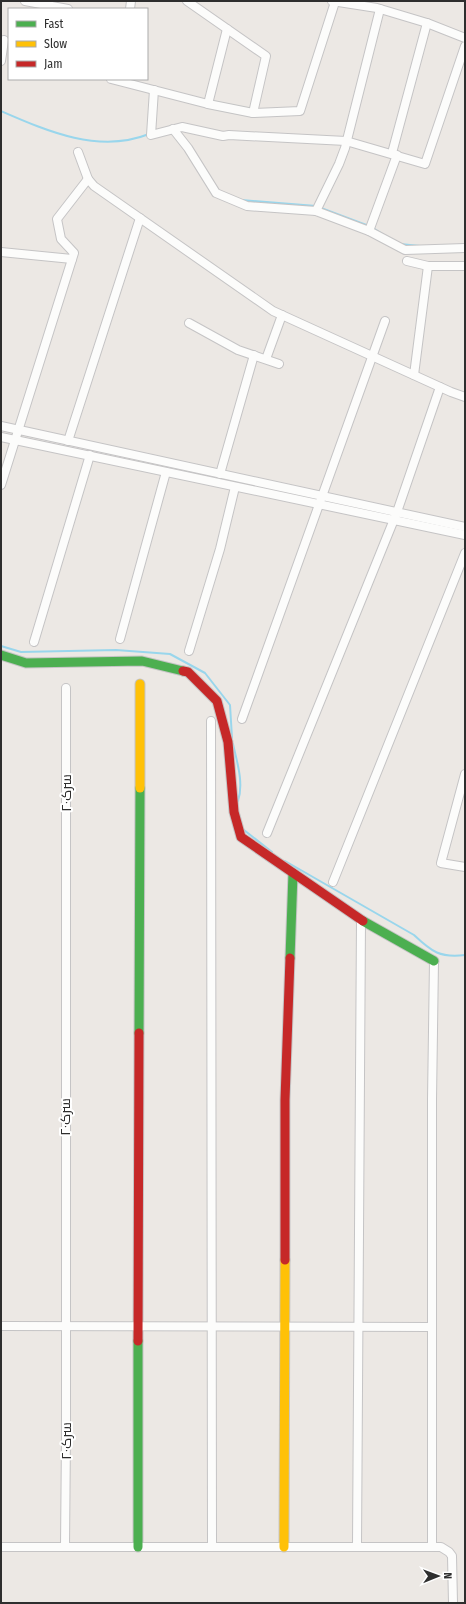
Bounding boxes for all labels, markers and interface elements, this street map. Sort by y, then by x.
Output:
legend [8,8,148,80]
text: Fast [44,17,63,31]
text: Slow [44,37,67,51]
text: Jam [44,57,62,71]
street label: سرک۲۰ [58,774,75,812]
street label: سرک۲۰ [57,1098,74,1136]
street label: سرک۲۰ [58,1422,75,1460]
north arrow [418,1556,458,1596]
text: N [441,1572,454,1579]

